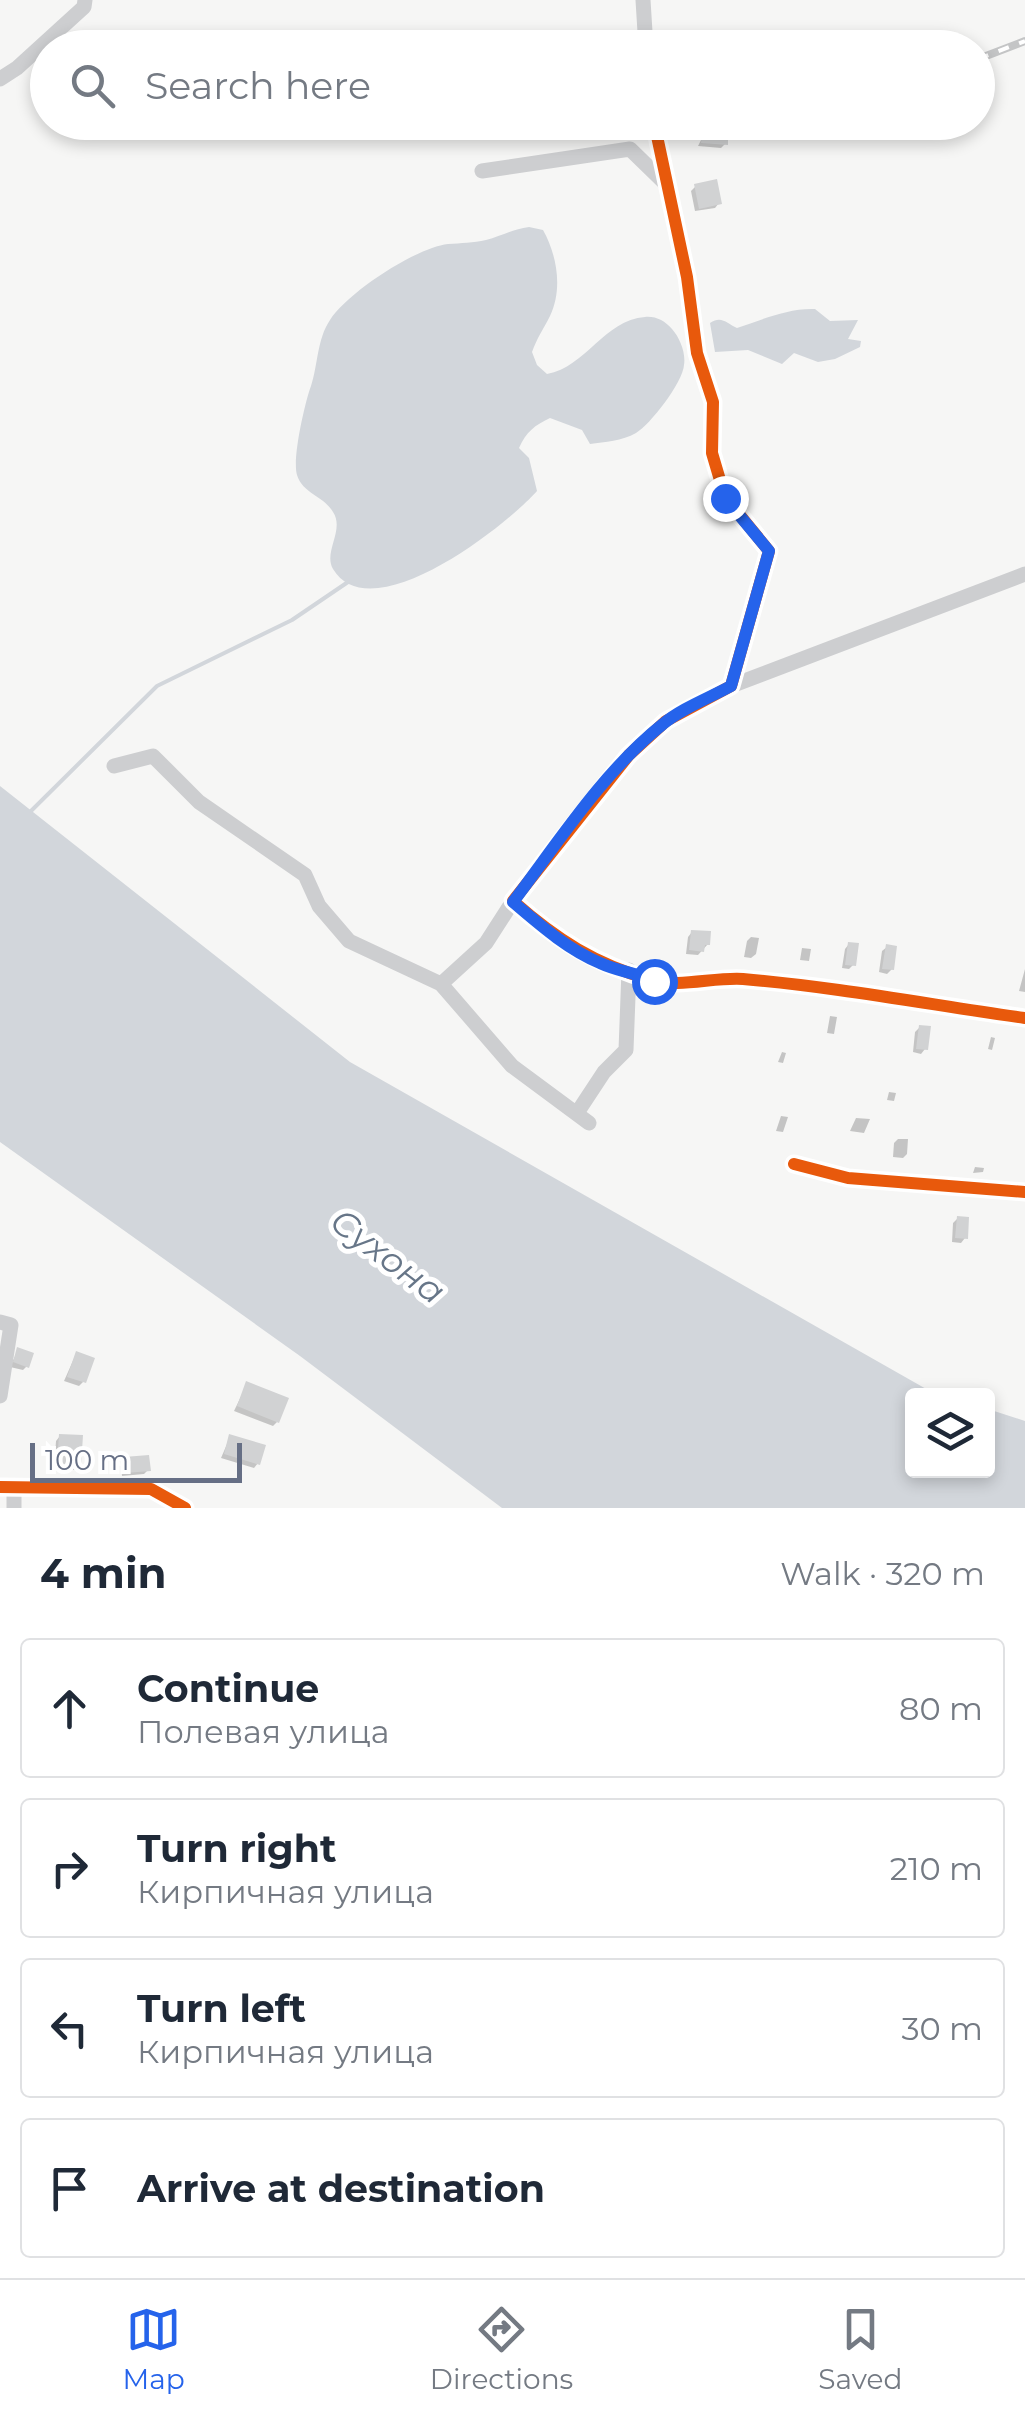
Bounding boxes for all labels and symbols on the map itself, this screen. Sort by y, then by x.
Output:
route end [703,476,749,522]
route start [632,959,678,1005]
water label: Сухона [322,1199,454,1313]
scale bar [30,1438,242,1482]

